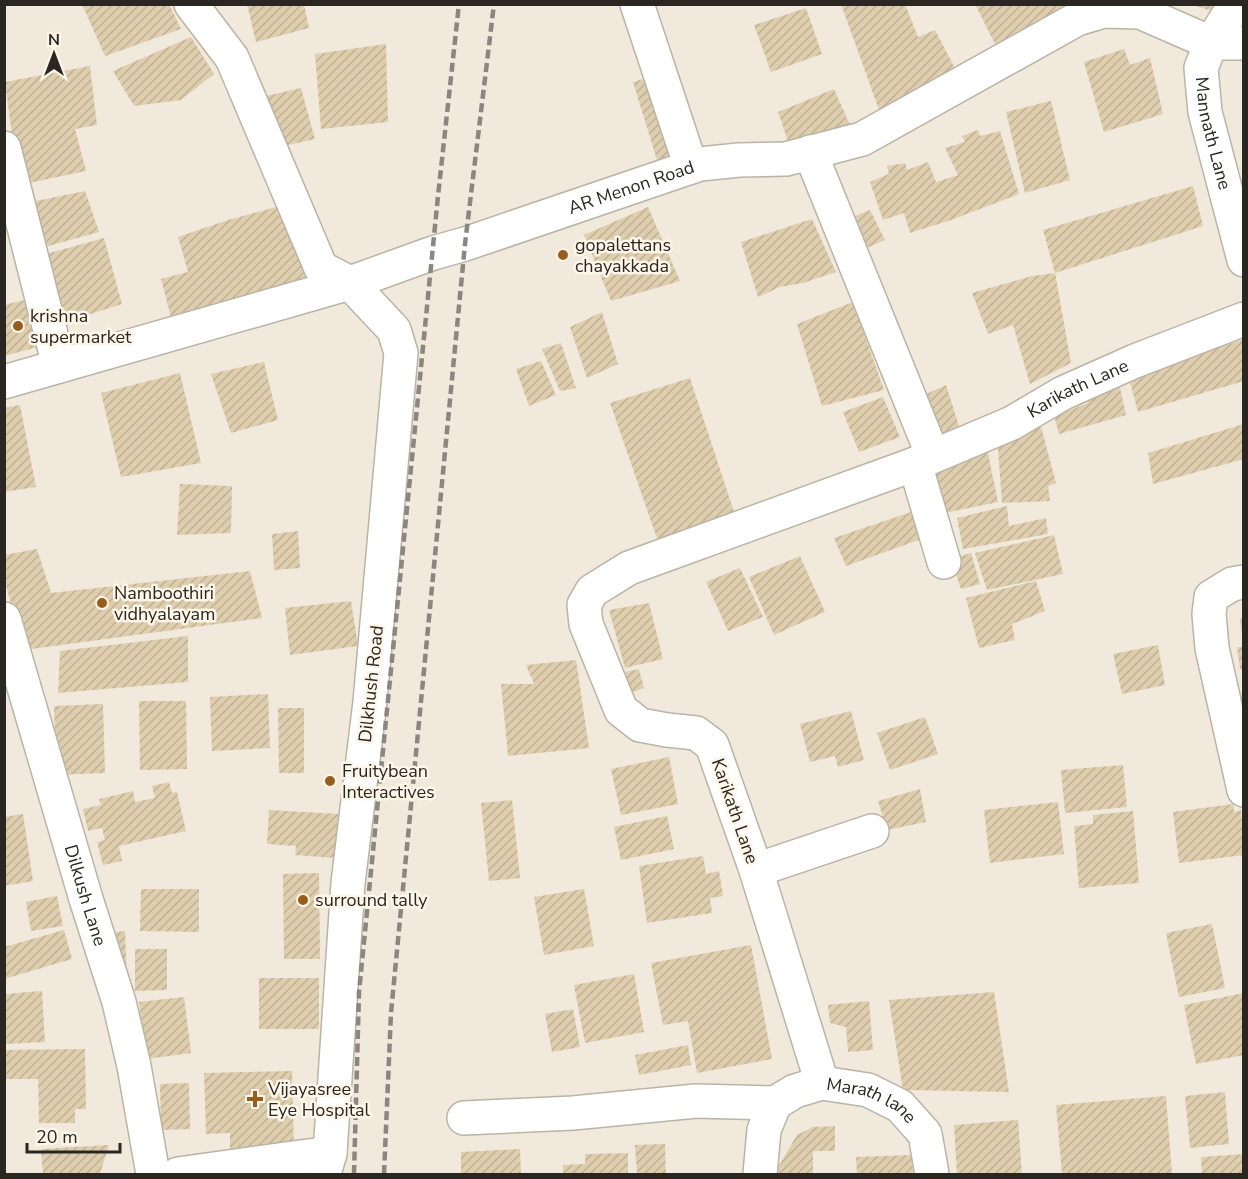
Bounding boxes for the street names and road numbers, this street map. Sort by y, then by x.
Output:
street label: Mannath Lane [1190,76,1237,192]
street label: AR Menon Road [565,155,698,220]
street label: Karikath Lane [1023,353,1132,424]
street label: Dilkhush Road [353,624,389,744]
street label: Karikath Lane [706,755,764,867]
street label: Dilkush Lane [59,842,112,949]
street label: Marath lane [825,1072,922,1128]

